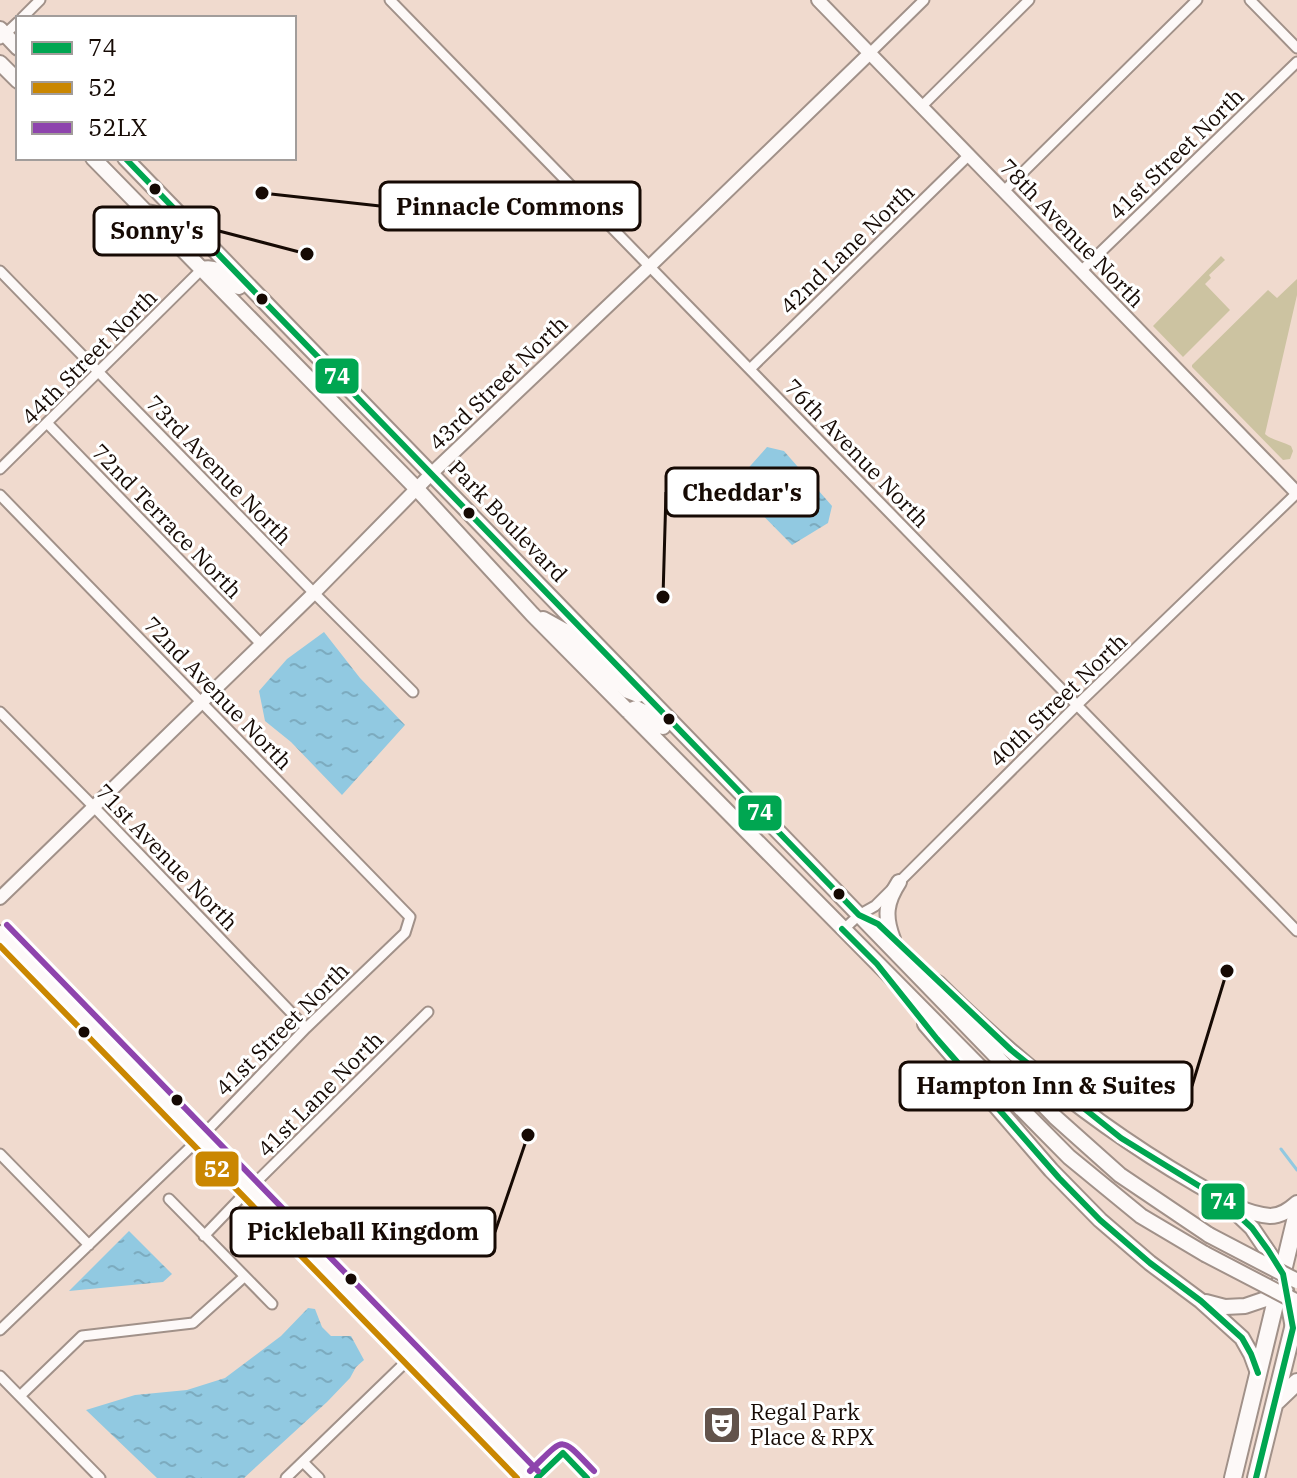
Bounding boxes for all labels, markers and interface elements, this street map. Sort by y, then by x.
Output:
legend [16,16,296,160]
text: 74 [88,31,117,63]
text: 52 [88,71,117,103]
street label: 41st Street North [1102,82,1250,226]
text: 52LX [88,111,147,143]
street label: 78th Avenue North [994,152,1151,313]
street label: 42nd Lane North [773,177,920,320]
unlabelled marker [147,181,163,197]
callout: Pinnacle Commons [380,182,640,230]
text: Pinnacle Commons [396,190,624,222]
callout: Sonny's [94,207,219,255]
text: Sonny's [110,214,204,246]
street label: 44th Street North [14,282,163,431]
unlabelled marker [254,291,270,307]
street label: 43rd Street North [422,309,573,456]
line badge: 74 [314,357,360,395]
text: 74 [324,361,350,390]
street label: 76th Avenue North [779,372,936,533]
street label: 73rd Avenue North [140,388,299,551]
street label: 72nd Terrace North [86,437,249,604]
street label: Park Boulevard [443,453,574,588]
callout: Cheddar's [666,468,818,516]
text: Cheddar's [682,476,802,508]
unlabelled marker [461,505,477,521]
street label: 72nd Avenue North [138,610,299,775]
street label: 40th Street North [983,626,1133,773]
unlabelled marker [661,711,677,727]
street label: 71st Avenue North [90,777,245,936]
line badge: 74 [737,794,783,832]
text: 74 [747,797,773,826]
unlabelled marker [831,886,847,902]
street label: 41st Street North [209,956,355,1102]
unlabelled marker [76,1024,92,1040]
street label: 41st Lane North [250,1024,389,1163]
callout: Hampton Inn & Suites [900,1062,1192,1110]
text: Hampton Inn & Suites [916,1069,1176,1101]
unlabelled marker [169,1092,185,1108]
line badge: 52 [194,1150,240,1188]
text: 52 [204,1154,230,1183]
line badge: 74 [1200,1182,1246,1221]
text: 74 [1210,1186,1236,1215]
callout: Pickleball Kingdom [231,1208,495,1256]
text: Pickleball Kingdom [247,1215,479,1247]
unlabelled marker [343,1271,359,1287]
place label: Regal Park Place & RPX [750,1397,874,1451]
theatre icon: Regal Park Place & RPX [701,1404,743,1446]

